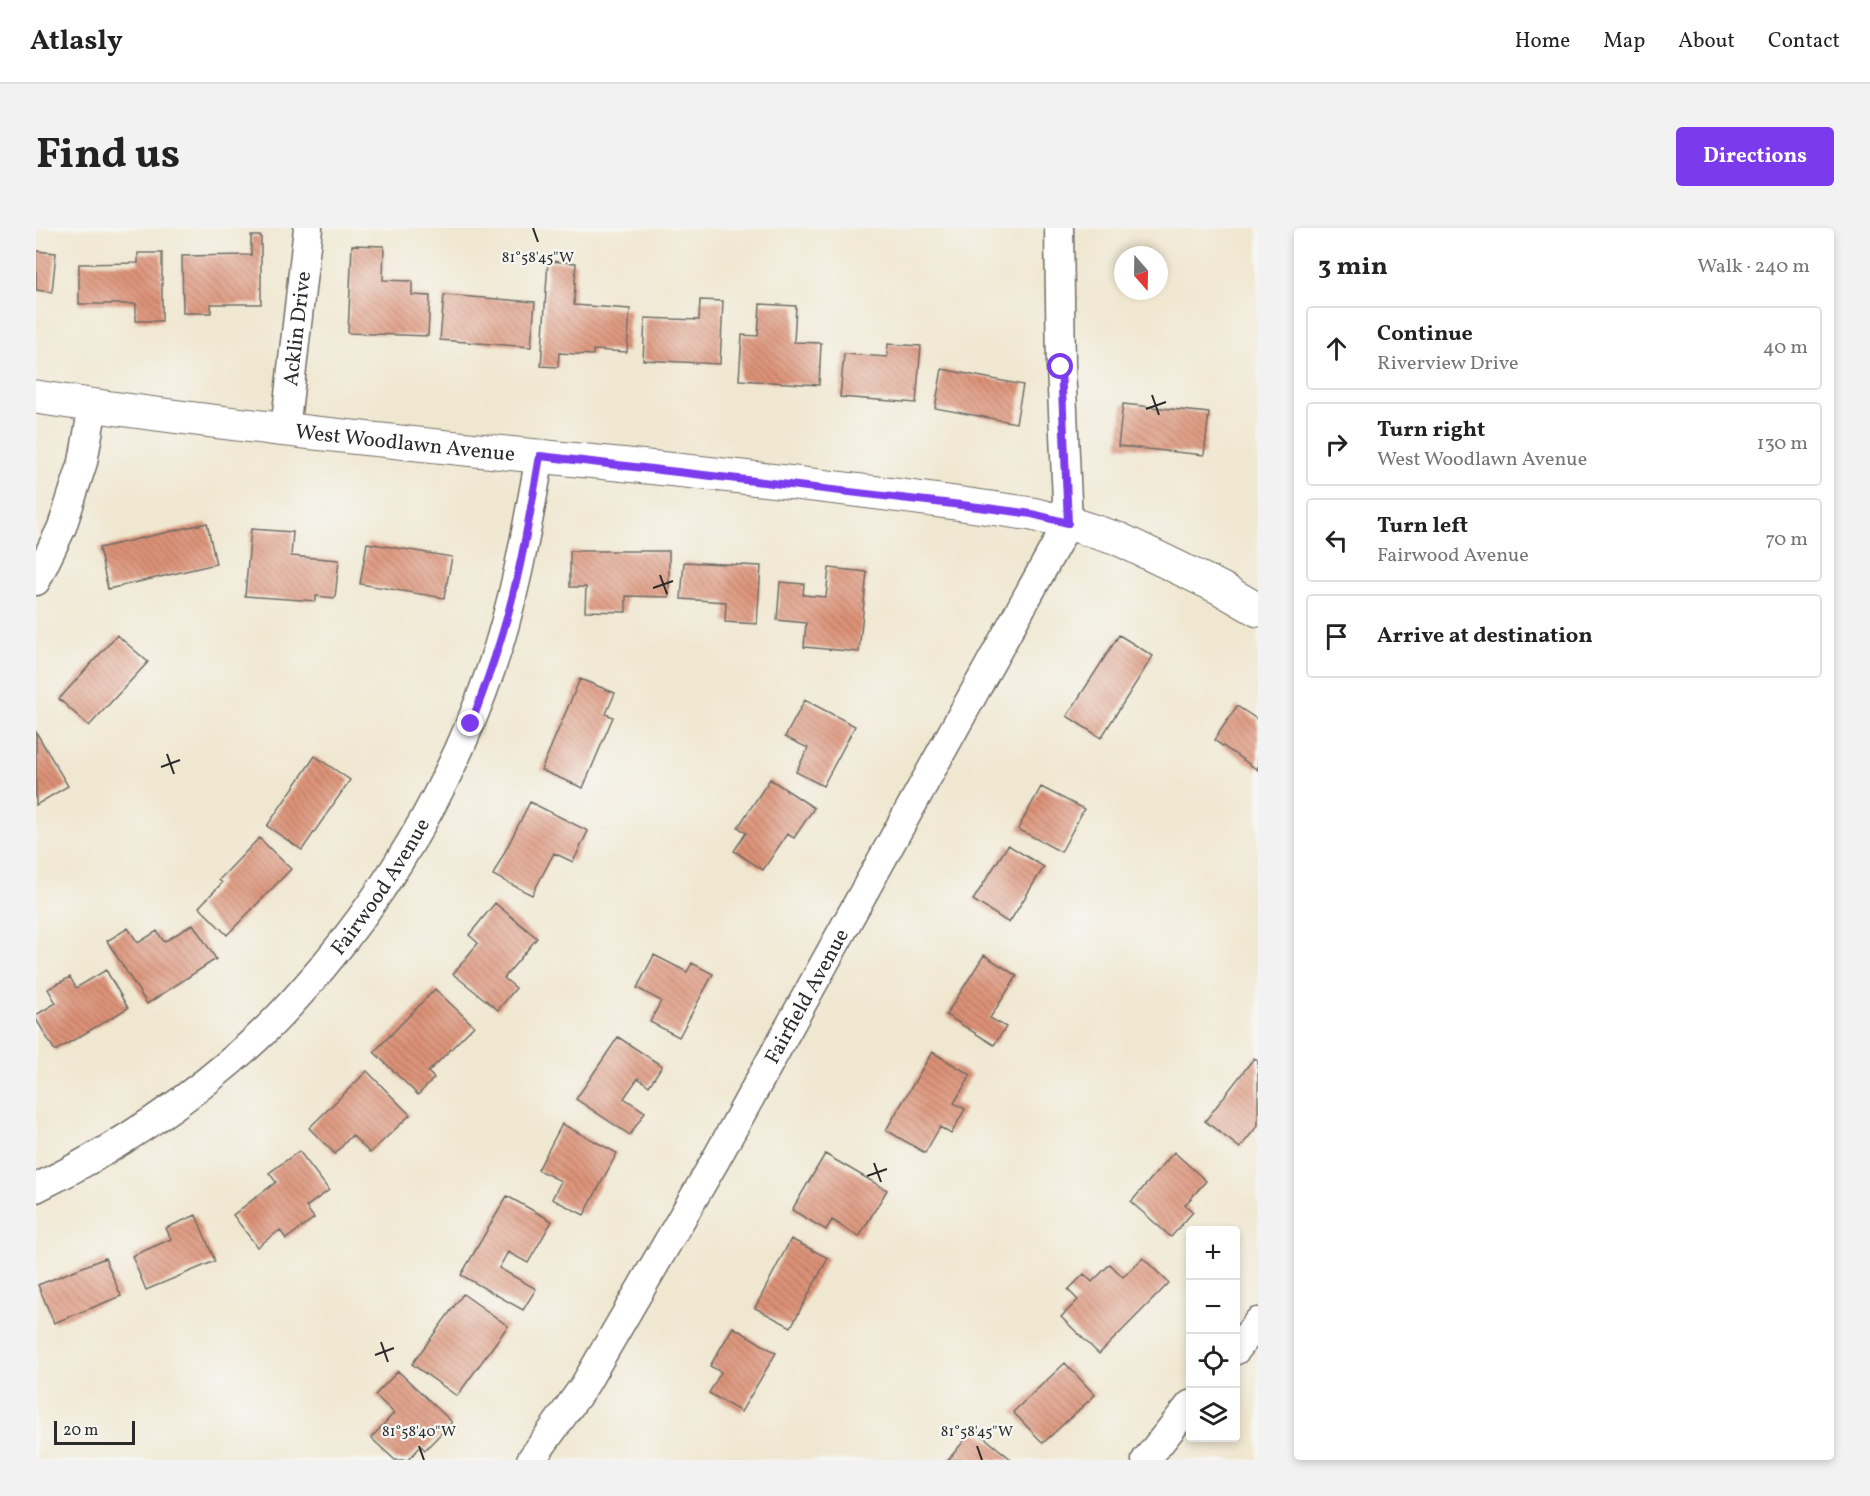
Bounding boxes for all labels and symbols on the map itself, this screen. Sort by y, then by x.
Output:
north arrow [1114,246,1168,300]
text: 81°58'45"W [502,248,574,269]
street label: Acklin Drive [277,270,319,388]
route start [1047,353,1073,379]
street label: West Woodlawn Avenue [294,418,516,470]
route end [457,710,483,736]
street label: Fairwood Avenue [325,813,438,962]
street label: Fairfield Avenue [758,924,857,1070]
scale bar [54,1418,135,1446]
text: 81°58'40"W [382,1422,456,1443]
text: 81°58'45"W [941,1422,1013,1443]

